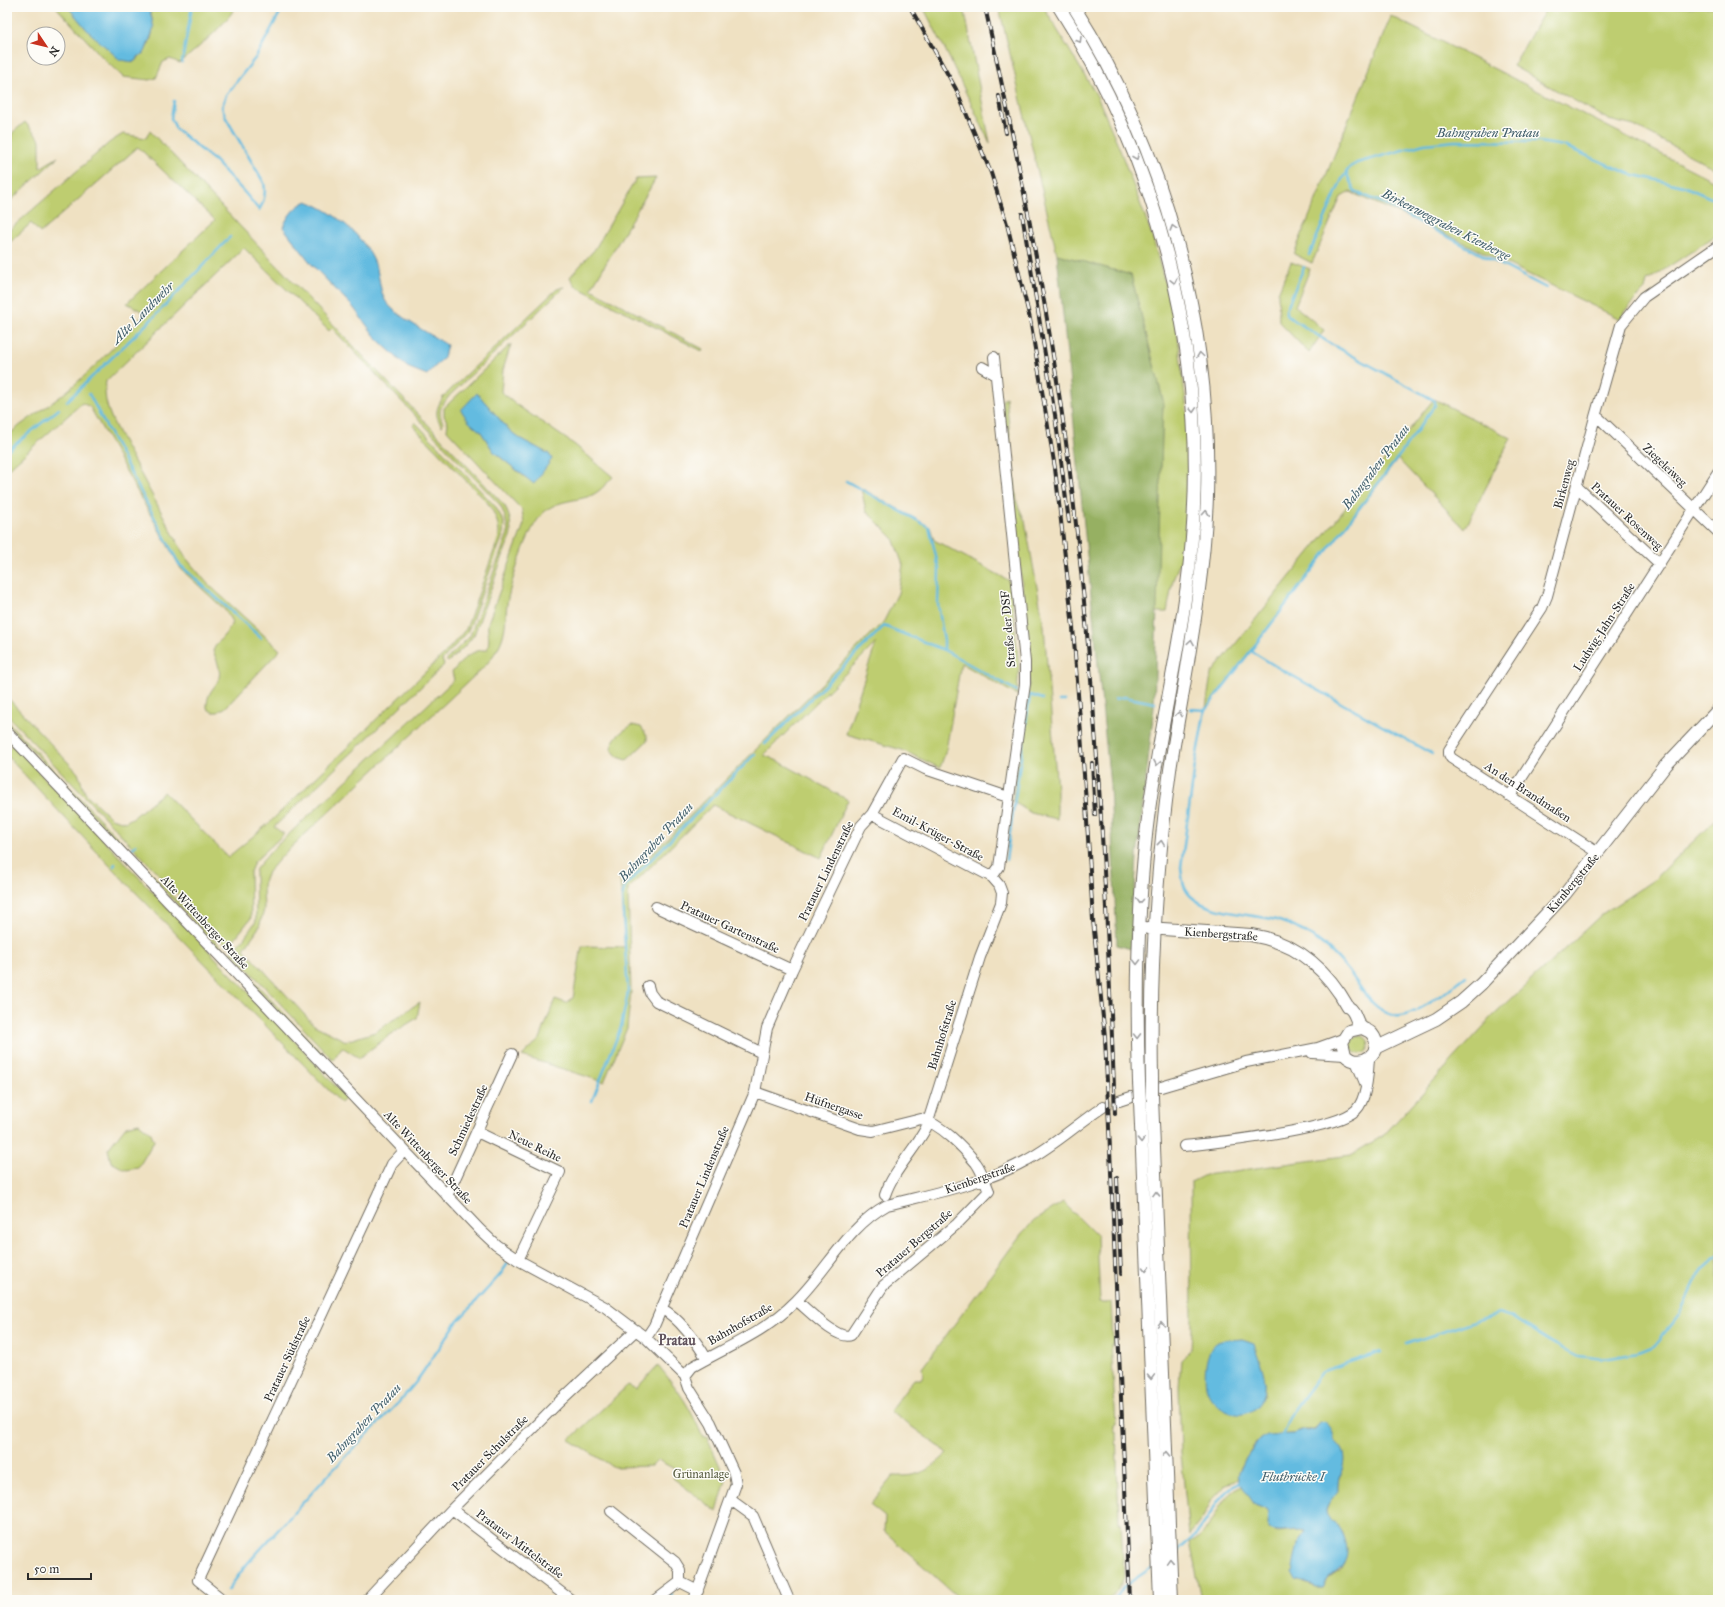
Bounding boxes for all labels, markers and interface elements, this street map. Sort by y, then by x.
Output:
north arrow [26,26,66,66]
one-way arrow [1075,36,1082,43]
text: N [45,44,62,60]
water label: Bahngraben Pratau [1436,125,1539,141]
one-way arrow [1131,153,1139,161]
water label: Birkenweggraben Kienberge [1378,185,1514,265]
one-way arrow [1169,225,1178,232]
one-way arrow [1169,277,1178,284]
water label: Alte Landwehr [107,278,178,349]
one-way arrow [1196,352,1205,358]
one-way arrow [1188,407,1197,413]
water label: Bahngraben Pratau [1338,421,1413,514]
street label: Ziegeleiweg [1639,440,1690,491]
street label: Birkenweg [1551,457,1578,511]
street label: Pratauer Rosenweg [1588,479,1666,554]
one-way arrow [1202,510,1211,516]
street label: Ludwig-Jahn-Straße [1570,580,1639,674]
street label: Straße der DSF [998,590,1018,668]
one-way arrow [1186,639,1195,645]
one-way arrow [1174,711,1183,717]
street label: An den Brandmaßen [1481,758,1574,825]
one-way arrow [1153,759,1161,766]
water label: Bahngraben Pratau [614,799,697,886]
street label: Emil-Krüger-Straße [889,804,986,865]
street label: Pratauer Lindenstraße [796,819,856,923]
one-way arrow [1156,840,1165,846]
street label: Kienbergstraße [1544,850,1603,916]
street label: Alte Wittenberger Straße [157,872,252,972]
street label: Pratauer Gartenstraße [678,898,782,956]
one-way arrow [1135,898,1144,904]
street label: Kienbergstraße [1184,924,1258,945]
one-way arrow [1133,959,1141,965]
street label: Bahnhofstraße [925,998,959,1072]
one-way arrow [1133,1033,1142,1039]
street label: Schmiedestraße [445,1082,491,1158]
street label: Hüfnergasse [803,1089,865,1124]
street label: Alte Wittenberger Straße [380,1107,475,1207]
street label: Pratauer Lindenstraße [676,1124,732,1230]
street label: Neue Reihe [506,1127,564,1165]
one-way arrow [1137,1137,1145,1143]
street label: Kienbergstraße [943,1159,1017,1198]
one-way arrow [1151,1191,1160,1197]
street label: Pratauer Bergstraße [873,1206,956,1281]
one-way arrow [1142,1266,1151,1272]
street label: Bahnhofstraße [705,1300,775,1348]
street label: Pratauer Südstraße [261,1314,313,1404]
one-way arrow [1156,1321,1165,1327]
district label: Pratau [658,1332,696,1349]
one-way arrow [1146,1374,1155,1380]
water label: Bahngraben Pratau [322,1380,405,1467]
street label: Pratauer Schulstraße [449,1412,531,1494]
one-way arrow [1162,1451,1170,1457]
park label: Grünanlage [673,1467,729,1482]
water label: Flutbrücke I [1260,1469,1327,1485]
street label: Pratauer Mittelstraße [473,1507,567,1581]
scale bar [28,1555,91,1581]
one-way arrow [1166,1558,1175,1564]
text: 50 m [34,1562,59,1576]

